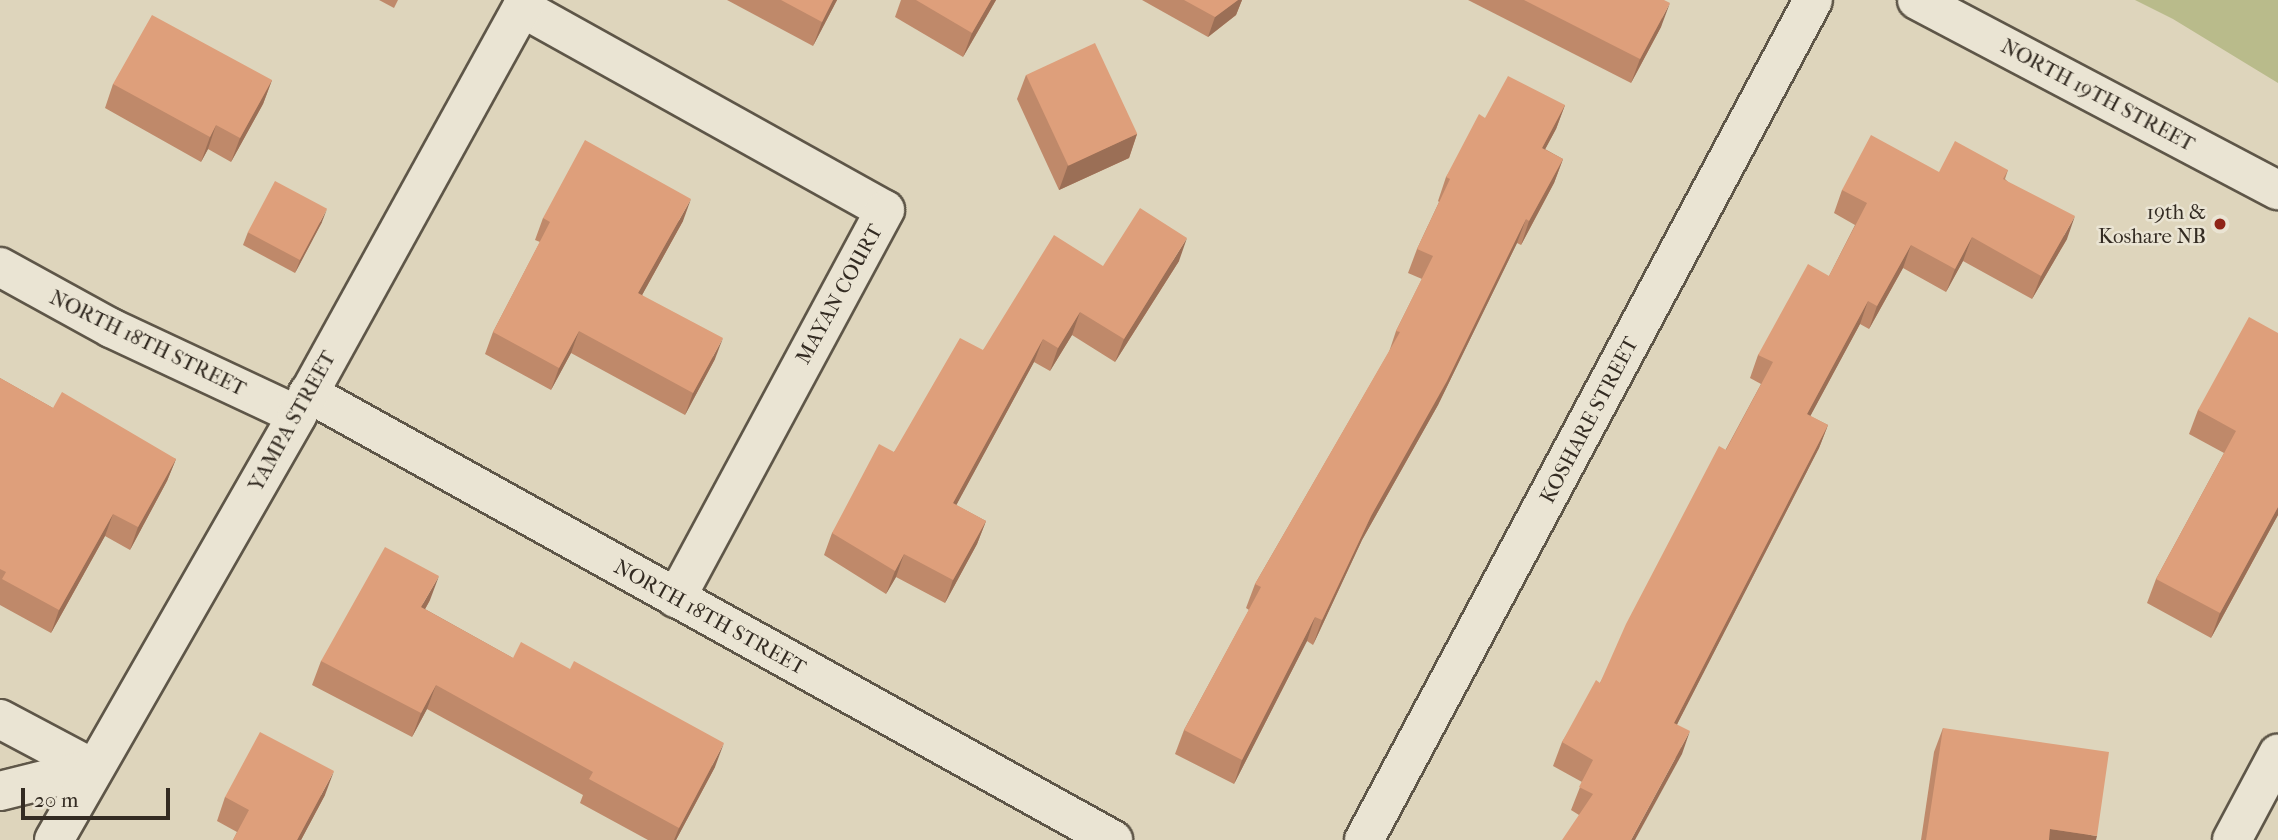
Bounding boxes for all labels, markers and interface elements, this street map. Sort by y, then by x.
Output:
street label: NORTH 19TH STREET [1997,33,2199,157]
place label: 19th & Koshare NB [2098,199,2206,249]
marker: 19th & Koshare NB [2212,216,2228,232]
street label: MAYAN COURT [790,220,888,368]
street label: NORTH 18TH STREET [46,284,250,402]
street label: KOSHARE STREET [1535,333,1643,507]
street label: YAMPA STREET [243,346,341,496]
street label: NORTH 18TH STREET [610,554,810,680]
scale bar [24,774,173,818]
text: 20 m [34,788,78,812]

